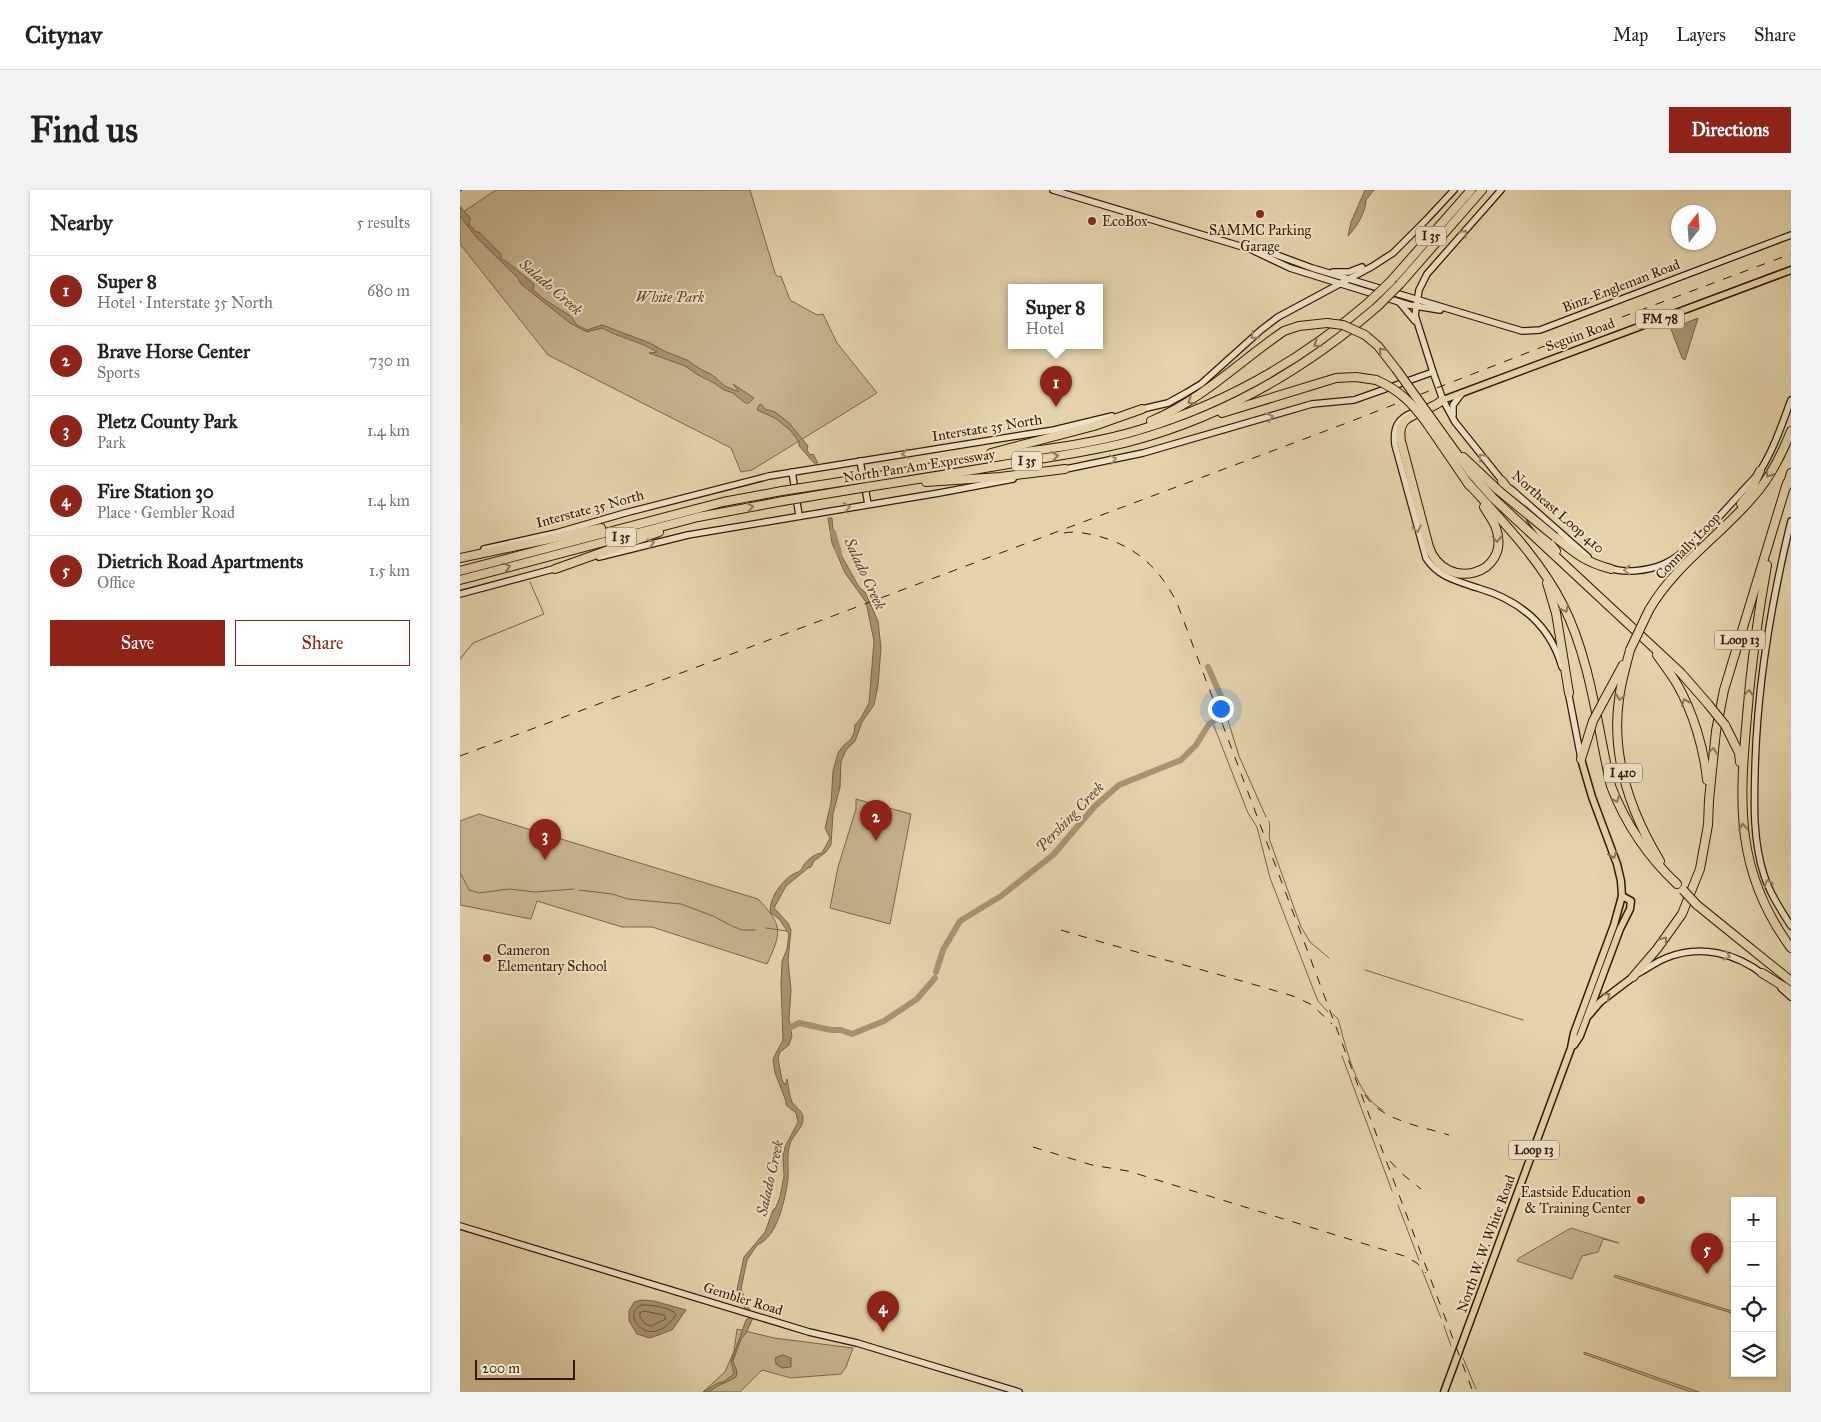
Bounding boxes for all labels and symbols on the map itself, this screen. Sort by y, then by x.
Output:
north arrow [1671,205,1716,250]
marker: SAMMC Parking Garage [1254,208,1266,220]
place label: EcoBox [1102,213,1148,230]
marker: EcoBox [1086,215,1098,227]
place label: SAMMC Parking Garage [1209,222,1311,255]
road number: I 35 [1416,226,1446,246]
one-way arrow [1458,229,1467,238]
water label: Salado Creek [515,254,586,319]
street label: Binz-Engleman Road [1560,256,1682,316]
park label: White Park [636,289,705,306]
road number: FM 78 [1636,310,1684,328]
street label: Seguin Road [1543,315,1617,355]
one-way arrow [1251,330,1260,339]
one-way arrow [1313,338,1323,347]
one-way arrow [1378,347,1387,356]
pin: 1 [1040,366,1072,407]
one-way arrow [1188,394,1197,404]
street label: Interstate 35 North [931,411,1043,445]
one-way arrow [1265,412,1274,422]
street label: North Pan Am Expressway [842,445,997,486]
one-way arrow [901,448,909,459]
road number: I 35 [1012,452,1042,470]
one-way arrow [1051,452,1059,462]
one-way arrow [1109,454,1118,465]
one-way arrow [1480,454,1488,463]
street label: Northeast Loop 410 [1508,467,1608,557]
one-way arrow [1766,469,1776,478]
street label: Interstate 35 North [534,486,646,532]
one-way arrow [745,502,754,512]
one-way arrow [843,503,851,513]
street label: Connally Loop [1652,509,1724,583]
one-way arrow [1412,525,1422,533]
road number: I 35 [606,528,636,547]
water label: Salado Creek [840,534,890,613]
one-way arrow [1492,536,1502,544]
one-way arrow [647,538,656,549]
one-way arrow [503,563,511,573]
one-way arrow [1623,565,1631,575]
one-way arrow [1558,604,1569,613]
road number: Loop 13 [1715,630,1765,650]
one-way arrow [1743,689,1754,697]
one-way arrow [1615,693,1625,702]
your location [1208,696,1234,722]
one-way arrow [1681,698,1691,707]
one-way arrow [1707,747,1718,755]
road number: I 410 [1604,764,1642,782]
water label: Pershing Creek [1032,778,1108,856]
one-way arrow [1610,794,1621,803]
pin: 2 [860,800,892,841]
pin: 3 [529,819,561,860]
one-way arrow [1738,823,1749,831]
one-way arrow [1607,850,1618,859]
one-way arrow [1763,879,1774,888]
one-way arrow [1658,936,1667,946]
place label: Cameron Elementary School [497,942,607,975]
one-way arrow [1723,950,1731,960]
marker: Cameron Elementary School [481,952,493,964]
one-way arrow [1602,993,1611,1002]
water label: Salado Creek [752,1138,788,1219]
road number: Loop 13 [1509,1140,1559,1160]
street label: North W. W. White Road [1453,1173,1519,1315]
place label: Eastside Education & Training Center [1520,1184,1632,1217]
marker: Eastside Education & Training Center [1635,1194,1647,1206]
pin: 5 [1691,1233,1723,1274]
street label: Gembler Road [701,1279,785,1319]
pin: 4 [867,1291,899,1332]
scale bar [475,1357,575,1380]

